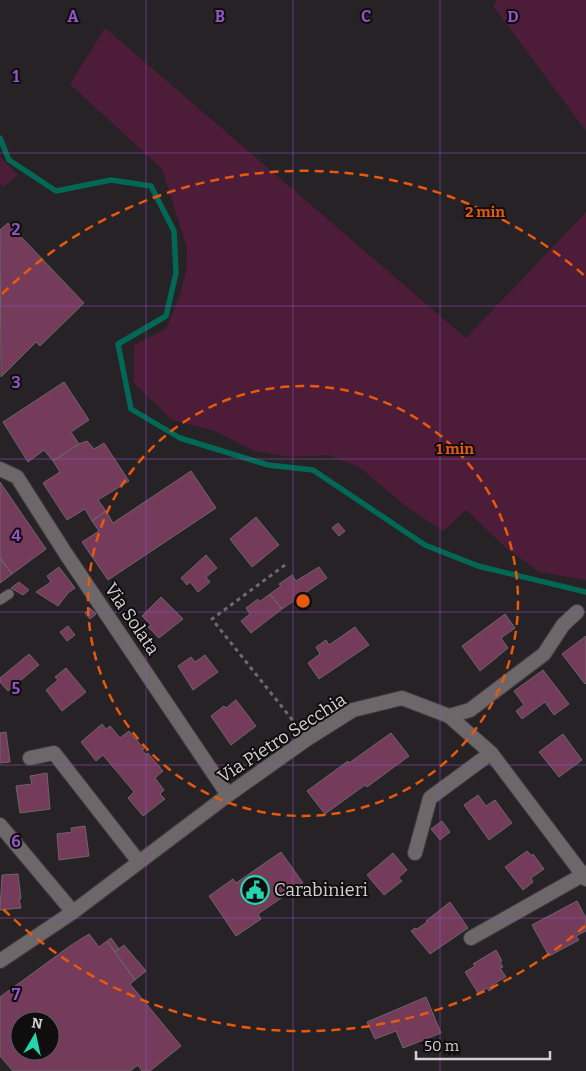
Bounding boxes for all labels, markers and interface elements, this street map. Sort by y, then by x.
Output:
text: A [67,7,79,26]
text: B [215,7,225,26]
text: C [361,7,371,26]
text: D [507,7,519,26]
text: 1 [13,67,20,86]
text: 2 min [465,203,505,221]
text: 2 [11,220,21,239]
text: 3 [11,373,21,392]
text: 1 min [436,440,474,458]
text: 4 [11,526,21,545]
street label: Via Solata [100,579,164,659]
centre of rings [294,592,312,610]
text: 5 [12,679,21,698]
street label: Via Pietro Secchia [214,688,350,788]
text: 6 [11,832,21,851]
public building icon: Carabinieri [240,875,270,905]
place label: Carabinieri [274,879,368,901]
text: 7 [12,985,21,1004]
north arrow [10,1011,60,1061]
text: N [30,1014,44,1033]
scale bar [416,1028,550,1060]
text: 50 m [424,1037,460,1055]

